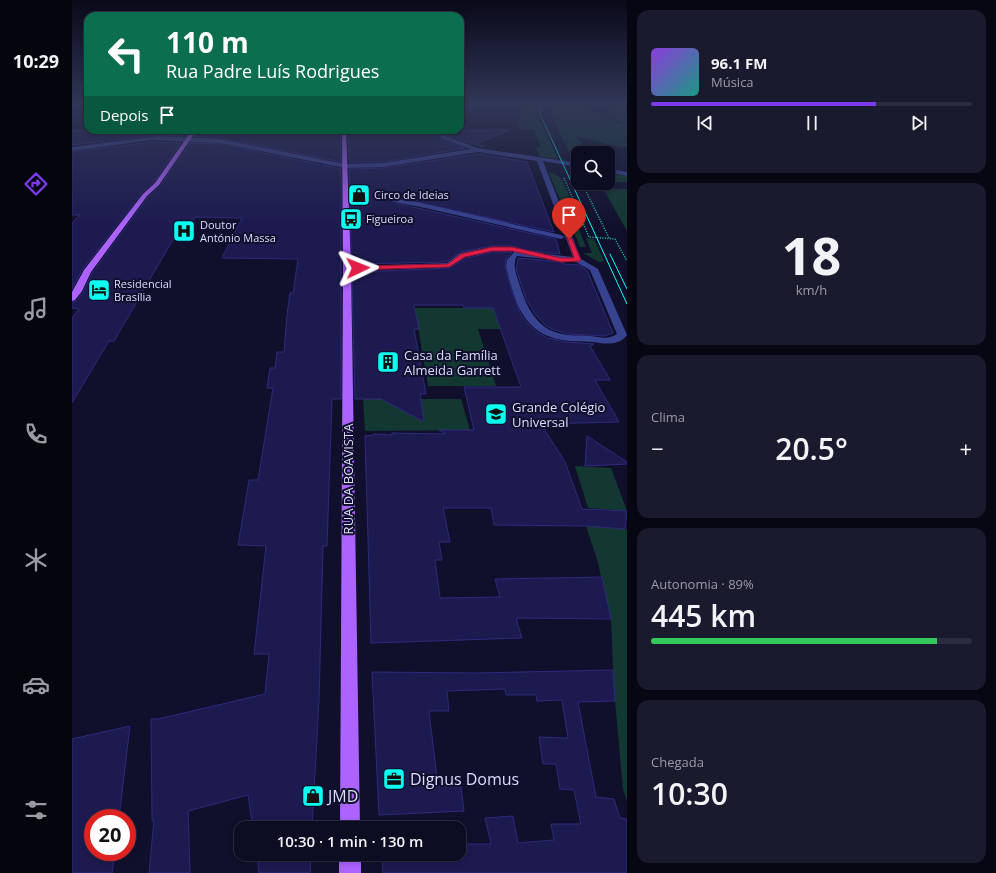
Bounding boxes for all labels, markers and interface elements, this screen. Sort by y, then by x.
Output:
text: 110 m [166,23,249,61]
icon: left [100,28,152,80]
text: 10:29 [13,49,59,73]
text: 96.1 FM [711,53,767,73]
text: Rua Padre Luís Rodrigues [166,59,379,83]
text: Música [711,73,754,91]
icon: arrive [156,104,178,126]
text: Depois [100,105,148,125]
icon: previous [694,112,716,134]
icon: pause [801,112,823,134]
icon: next [908,112,930,134]
map controls [571,146,615,190]
button: search [571,146,615,190]
icon: directions [22,170,50,198]
shop icon: Circo de Ideias [346,182,372,208]
place label: Circo de Ideias [374,187,449,202]
pin [552,198,586,239]
icon: arrive [558,204,580,226]
bus stop icon: Figueiroa [338,206,364,232]
place label: Figueiroa [366,211,413,226]
place label: Doutor António Massa [200,217,276,245]
hospital icon: Doutor António Massa [171,218,197,244]
text: 18 [782,219,841,290]
position arrow [337,247,379,289]
place label: Residencial Brasília [114,276,172,304]
hotel icon: Residencial Brasília [86,277,112,303]
text: km/h [796,281,827,299]
icon: music [22,295,50,323]
place label: Casa da Família Almeida Garrett [404,346,501,379]
building icon: Casa da Família Almeida Garrett [375,349,401,375]
place label: Grande Colégio Universal [512,398,606,431]
school or university icon: Grande Colégio Universal [483,401,509,427]
text: Clima [651,408,685,426]
icon: phone [22,420,50,448]
street label: RUA DA BOAVISTA [339,423,357,534]
text: 20.5° [775,428,848,469]
text: − [651,433,664,463]
text: + [959,433,972,463]
icon: climate [22,546,50,574]
text: Autonomia · 89% [651,575,754,593]
text: 445 km [651,595,756,636]
icon: car [22,671,50,699]
text: Chegada [651,753,704,771]
office icon: Dignus Domus [381,766,407,792]
place label: Dignus Domus [410,768,519,790]
text: 10:30 [651,773,728,814]
shop icon: JMD [300,783,326,809]
place label: JMD [326,785,358,807]
icon: filters [22,796,50,824]
speed limit sign: 20 [84,809,136,861]
text: 10:30 · 1 min · 130 m [277,831,423,851]

